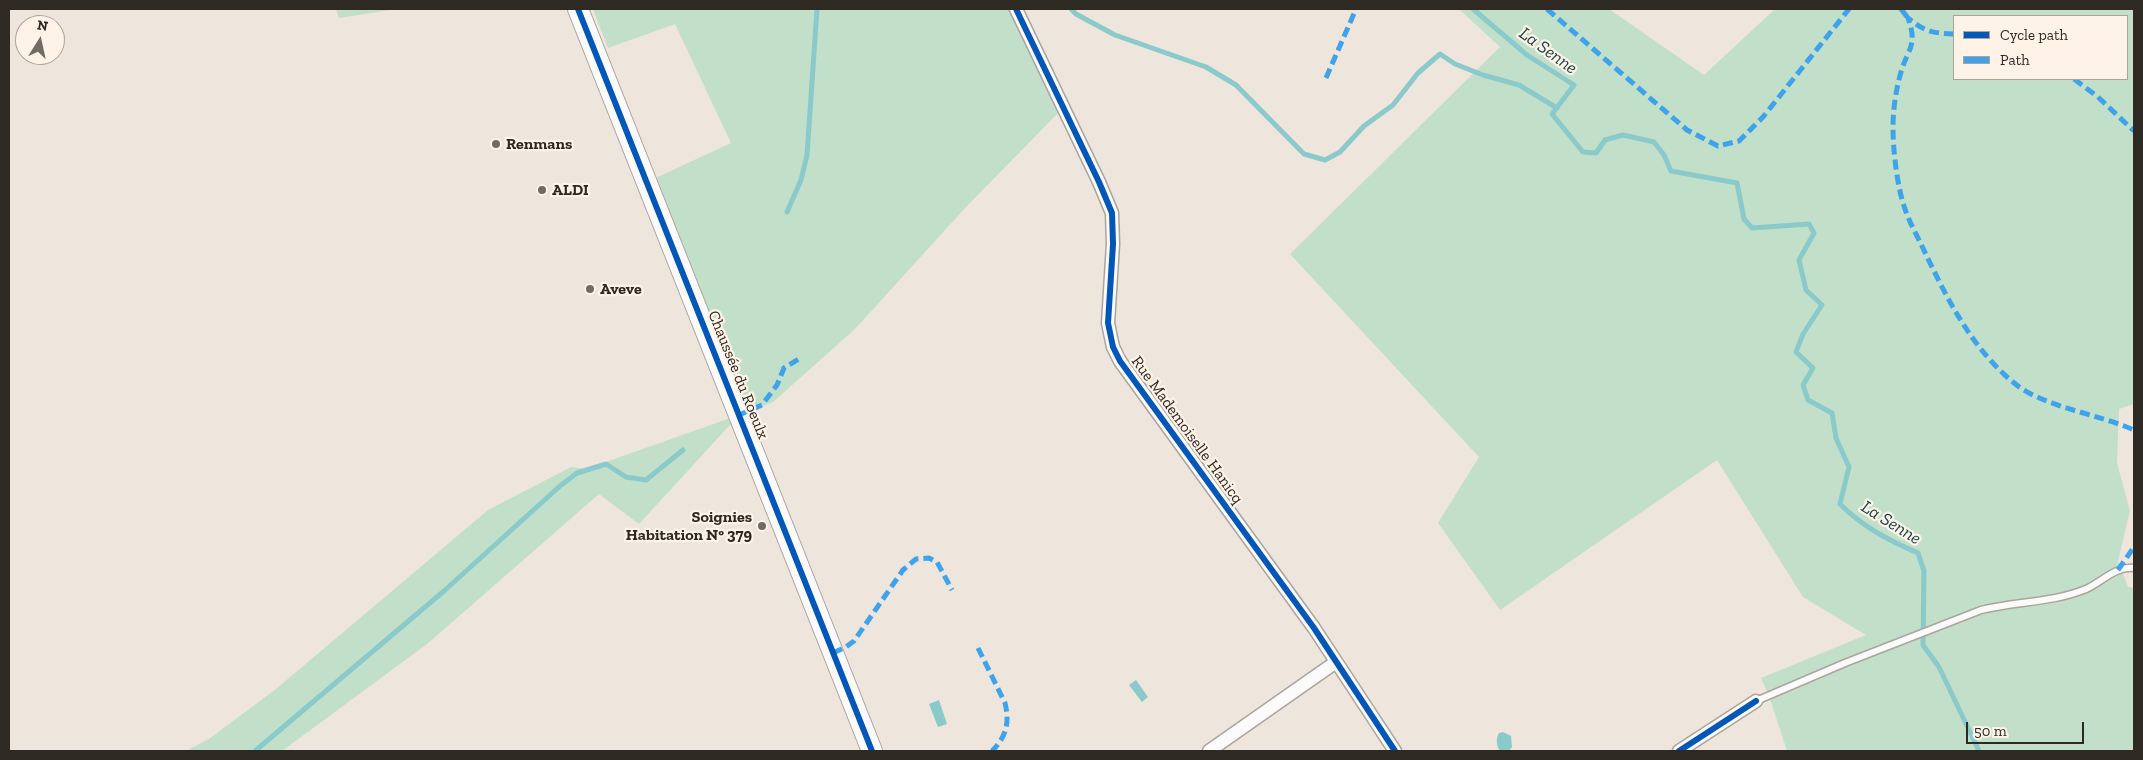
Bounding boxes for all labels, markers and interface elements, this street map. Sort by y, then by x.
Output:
north arrow [15,15,65,65]
legend [1953,15,2128,80]
text: N [36,16,49,35]
water label: La Senne [1515,23,1581,79]
text: Cycle path [2000,26,2068,44]
text: Path [2000,51,2030,69]
place label: Renmans [506,134,572,154]
marker: Renmans [490,138,502,150]
place label: ALDI [552,180,589,200]
marker: ALDI [536,184,548,196]
place label: Aveve [600,279,642,299]
marker: Aveve [584,283,596,295]
street label: Chaussée du Roeulx [703,308,773,442]
street label: Rue Mademoiselle Hanicq [1127,352,1247,508]
water label: La Senne [1857,496,1925,550]
place label: Soignies Habitation N° 379 [626,507,752,545]
marker: Soignies Habitation N° 379 [756,520,768,532]
scale bar [1968,712,2086,744]
text: 50 m [1974,722,2007,740]

